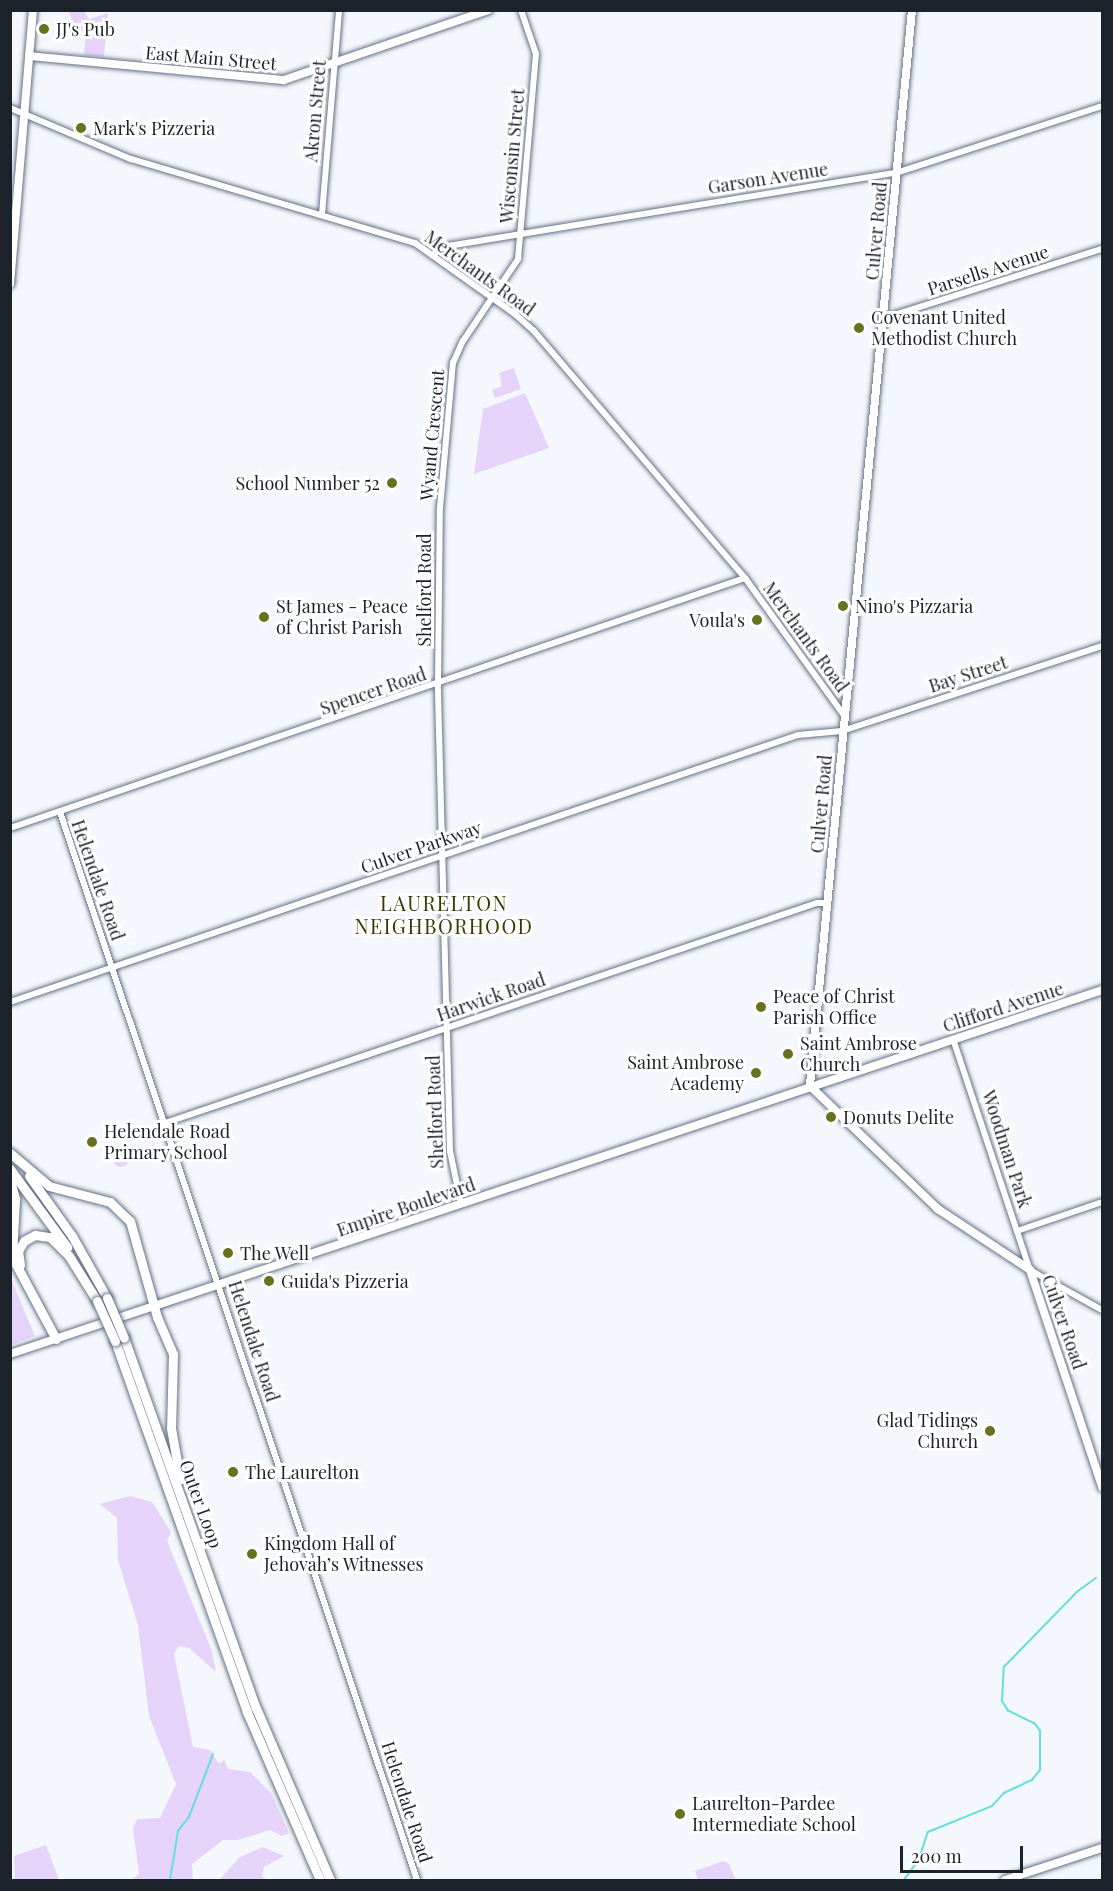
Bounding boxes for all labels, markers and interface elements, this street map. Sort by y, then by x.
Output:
place label: JJ's Pub [56,18,115,40]
marker: JJ's Pub [37,22,51,36]
street label: East Main Street [144,41,278,75]
street label: Akron Street [300,59,330,163]
street label: Wisconsin Street [495,88,529,224]
place label: Mark's Pizzeria [93,117,215,139]
marker: Mark's Pizzeria [74,121,88,135]
street label: Garson Avenue [706,158,830,198]
street label: Culver Road [861,181,891,281]
street label: Merchants Road [421,226,539,320]
street label: Parsells Avenue [924,240,1052,300]
place label: Covenant United Methodist Church [871,307,1017,350]
marker: Covenant United Methodist Church [852,321,866,335]
street label: Wyand Crescent [416,368,448,502]
place label: School Number 52 [235,472,380,494]
marker: School Number 52 [385,476,399,490]
street label: Shelford Road [413,533,435,647]
street label: Merchants Road [759,578,853,696]
place label: Nino's Pizzaria [855,595,973,617]
place label: St James - Peace of Christ Parish [276,596,408,638]
marker: Nino's Pizzaria [836,599,850,613]
place label: Voula's [689,609,745,631]
marker: St James - Peace of Christ Parish [257,610,271,624]
marker: Voula's [750,613,764,627]
street label: Bay Street [926,651,1010,697]
street label: Spencer Road [317,663,429,719]
street label: Culver Road [806,754,836,854]
street label: Culver Parkway [358,816,484,878]
street label: Helendale Road [67,817,129,943]
district label: LAURELTON NEIGHBORHOOD [354,891,534,938]
street label: Harwick Road [434,968,548,1026]
street label: Clifford Avenue [940,977,1066,1037]
place label: Peace of Christ Parish Office [773,986,895,1028]
marker: Peace of Christ Parish Office [754,1000,768,1014]
place label: Saint Ambrose Church [800,1033,918,1076]
marker: Saint Ambrose Church [781,1047,795,1061]
place label: Saint Ambrose Academy [626,1052,744,1094]
street label: Shelford Road [422,1055,448,1169]
marker: Saint Ambrose Academy [749,1066,763,1080]
street label: Woodman Park [978,1087,1036,1211]
place label: Donuts Delite [843,1106,954,1128]
marker: Donuts Delite [824,1110,838,1124]
place label: Helendale Road Primary School [104,1121,230,1164]
marker: Helendale Road Primary School [85,1135,99,1149]
street label: Empire Boulevard [334,1173,478,1241]
place label: The Well [240,1242,310,1264]
marker: The Well [221,1246,235,1260]
place label: Guida's Pizzeria [281,1270,409,1292]
street label: Culver Road [1038,1272,1090,1372]
marker: Guida's Pizzeria [262,1274,276,1288]
street label: Helendale Road [224,1278,284,1404]
place label: Glad Tidings Church [876,1410,978,1452]
marker: Glad Tidings Church [983,1424,997,1438]
street label: Outer Loop [175,1457,227,1551]
place label: The Laurelton [245,1461,359,1483]
marker: The Laurelton [226,1465,240,1479]
place label: Kingdom Hall of Jehovah’s Witnesses [264,1533,424,1576]
marker: Kingdom Hall of Jehovah’s Witnesses [245,1547,259,1561]
street label: Helendale Road [377,1739,437,1865]
place label: Laurelton-Pardee Intermediate School [692,1793,856,1836]
marker: Laurelton-Pardee Intermediate School [673,1807,687,1821]
scale bar [903,1834,1026,1872]
text: 200 m [911,1844,962,1868]

